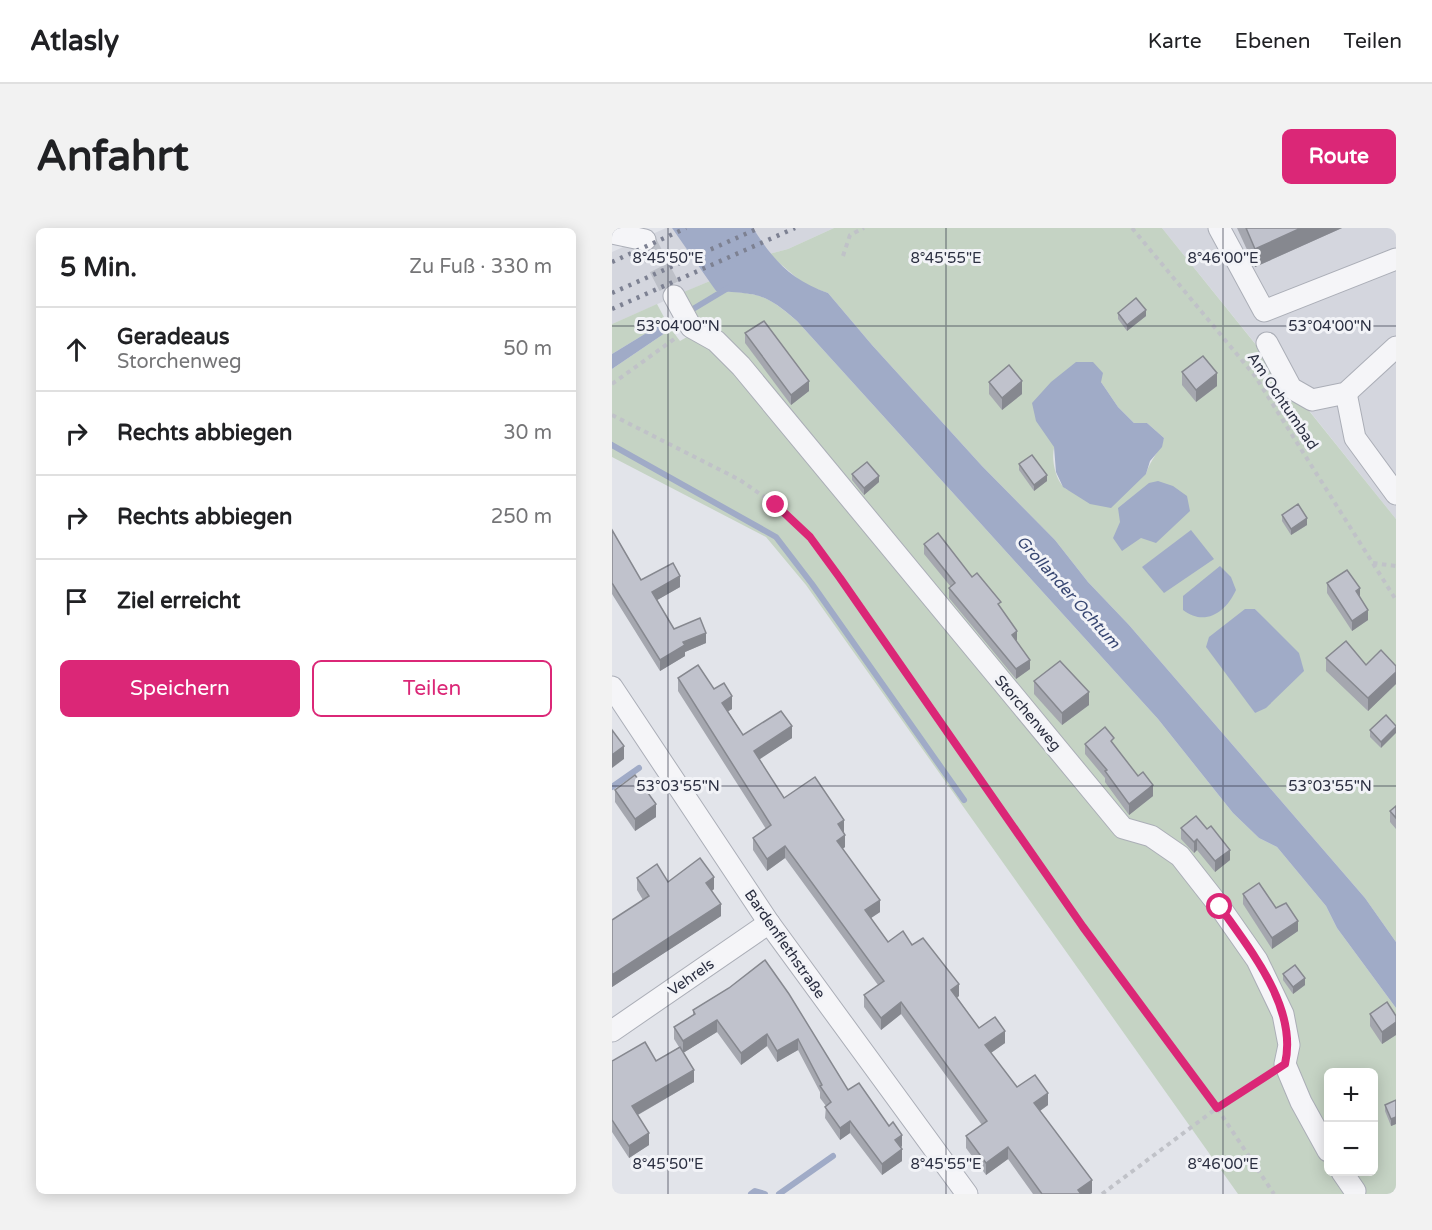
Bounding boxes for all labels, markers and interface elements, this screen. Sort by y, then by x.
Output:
text: Atlasly [30,24,119,58]
text: Karte [1148,29,1202,54]
text: Ebenen [1235,29,1311,54]
text: Teilen [1344,29,1402,54]
button: Route [1282,129,1396,184]
text: Anfahrt [36,131,189,182]
text: 8°45'50"E [632,249,704,267]
text: 8°45'55"E [910,249,982,267]
text: 8°46'00"E [1187,249,1259,267]
text: 5 Min. [60,252,137,283]
text: Zu Fuß · 330 m [409,255,552,279]
text: 53°04'00"N [636,317,720,335]
text: 53°04'00"N [1288,317,1372,335]
text: Geradeaus [117,324,229,350]
icon: ahead [60,333,93,366]
text: 50 m [503,337,552,361]
street label: Am Ochtumbad [1244,349,1322,453]
text: Storchenweg [117,350,242,374]
icon: right [60,417,93,450]
text: Rechts abbiegen [117,420,292,446]
text: 30 m [503,421,552,445]
route end [762,491,788,517]
icon: right [60,501,93,534]
text: Rechts abbiegen [117,504,292,530]
text: 250 m [491,505,552,529]
water label: Grollander Ochtum [1012,531,1124,653]
icon: arrive [60,585,93,618]
text: Ziel erreicht [117,588,240,614]
button: Speichern [60,660,300,717]
button: Teilen [312,660,552,717]
street label: Storchenweg [991,671,1065,755]
text: 53°03'55"N [636,777,720,795]
text: 53°03'55"N [1288,777,1372,795]
street label: Bardenflethstraße [741,886,829,1002]
route start [1206,893,1232,919]
street label: Vehrels [664,955,718,999]
map controls [1324,1068,1378,1176]
button: + [1324,1068,1378,1122]
button: − [1324,1122,1378,1176]
text: 8°45'50"E [632,1155,704,1173]
text: 8°45'55"E [910,1155,982,1173]
text: 8°46'00"E [1187,1155,1259,1173]

